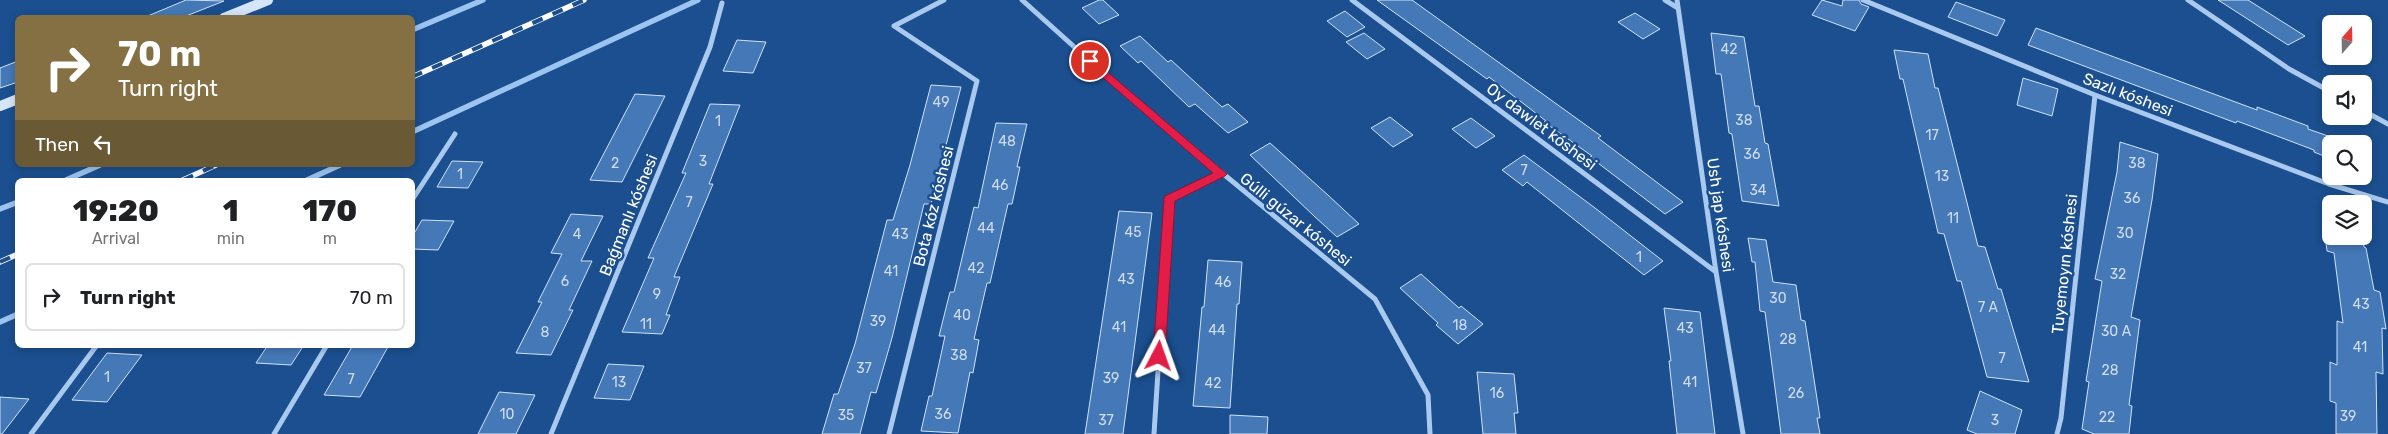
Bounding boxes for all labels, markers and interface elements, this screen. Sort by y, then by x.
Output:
north arrow [2322,15,2372,65]
map controls [2322,15,2372,245]
text: 70 m [118,33,201,75]
icon: right [35,35,100,100]
pin [1069,40,1111,82]
house number: 42 [1721,41,1737,58]
icon: arrive [1076,47,1104,75]
street label: Sazlı kóshesi [2080,69,2175,120]
text: Turn right [118,75,218,102]
button: sound [2322,75,2372,125]
street label: Oy dawlet kóshesi [1483,79,1601,174]
house number: 49 [933,94,949,111]
house number: 38 [1735,112,1753,129]
house number: 1 [715,113,721,130]
house number: 17 [1925,127,1939,144]
icon: left [89,130,117,158]
text: Then [35,133,79,156]
house number: 48 [998,133,1016,150]
button: search [2322,135,2372,185]
street label: Bota kóz kóshesi [909,144,958,268]
house number: 36 [1744,146,1760,163]
street label: Baǵmanlı kóshesi [595,152,662,279]
house number: 3 [699,153,707,170]
house number: 2 [611,155,619,172]
house number: 38 [2128,155,2146,172]
street label: Ush jap kóshesi [1703,157,1738,273]
house number: 7 [1520,162,1528,179]
house number: 1 [457,166,463,183]
house number: 13 [1935,168,1949,185]
street label: Gúlli gúzar kóshesi [1236,169,1355,270]
house number: 46 [991,177,1009,194]
house number: 34 [1749,182,1767,199]
house number: 36 [2124,190,2140,207]
text: 19:20 [73,193,159,229]
text: 1 [223,193,239,229]
text: 170 [302,193,357,229]
street label: Tuyemoyın kóshesi [2048,193,2081,335]
house number: 7 [685,194,693,211]
button: layers [2322,195,2372,245]
house number: 11 [1947,210,1959,227]
house number: 44 [977,220,995,237]
house number: 45 [1124,224,1142,241]
house number: 30 [2116,225,2134,242]
house number: 4 [573,226,582,243]
house number: 43 [891,226,909,243]
text: Arrival [92,229,140,248]
text: min [217,229,245,248]
text: m [323,229,337,248]
house number: 1 [1636,249,1642,266]
house number: 42 [968,260,984,277]
house number: 41 [884,263,898,280]
house number: 32 [2110,266,2126,283]
house number: 43 [1117,271,1135,288]
house number: 6 [561,273,569,290]
house number: 46 [1214,274,1232,291]
icon: right [37,283,65,311]
text: Turn right [80,286,175,309]
text: 70 m [350,286,393,309]
house number: 9 [653,286,661,303]
house number: 30 [1769,290,1787,307]
house number: 43 [2352,296,2370,313]
house number: 7 А [1978,299,1999,316]
house number: 40 [953,307,971,324]
house number: 39 [870,313,886,330]
house number: 11 [640,316,652,333]
house number: 18 [1453,317,1468,334]
house number: 41 [1112,319,1126,336]
house number: 43 [1676,320,1694,337]
house number: 44 [1208,322,1226,339]
house number: 30 А [2101,323,2132,340]
house number: 8 [541,324,550,341]
position arrow [1132,329,1184,381]
house number: 28 [1779,331,1797,348]
house number: 41 [2353,339,2367,356]
house number: 38 [950,347,968,364]
house number: 7 [1998,350,2006,367]
house number: 37 [856,360,872,377]
house number: 28 [2101,362,2119,379]
house number: 1 [104,369,110,386]
house number: 39 [1103,370,1119,387]
house number: 7 [347,371,355,388]
house number: 13 [612,374,626,391]
house number: 41 [1683,374,1697,391]
house number: 42 [1205,375,1221,392]
house number: 16 [1490,385,1504,402]
house number: 26 [1788,385,1804,402]
house number: 10 [500,406,515,423]
house number: 36 [935,406,951,423]
house number: 35 [838,407,854,424]
house number: 39 [2340,408,2356,425]
house number: 22 [2099,409,2115,426]
house number: 37 [1098,412,1114,429]
house number: 3 [1991,412,1999,429]

